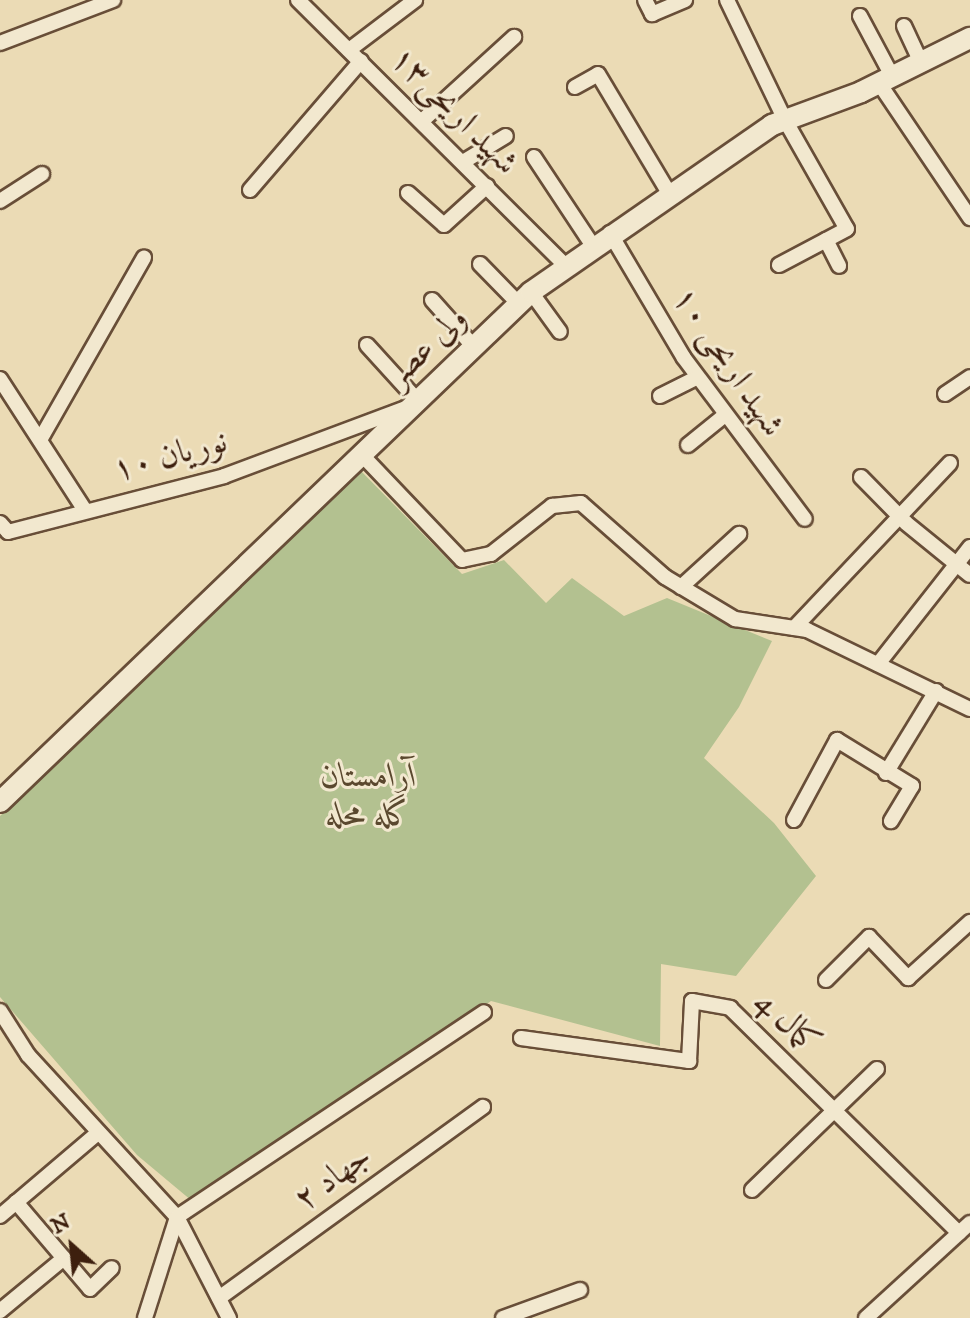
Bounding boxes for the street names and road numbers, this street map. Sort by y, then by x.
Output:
street label: شهید اریحی۱۳ [382,39,526,183]
street label: شهید اریحی ۱۰ [663,280,793,444]
street label: ولی عصر [378,298,476,396]
street label: نوریان ۱۰ [108,421,232,491]
street label: کمال 4 [746,982,828,1062]
street label: جهاد ۲ [286,1136,380,1220]

